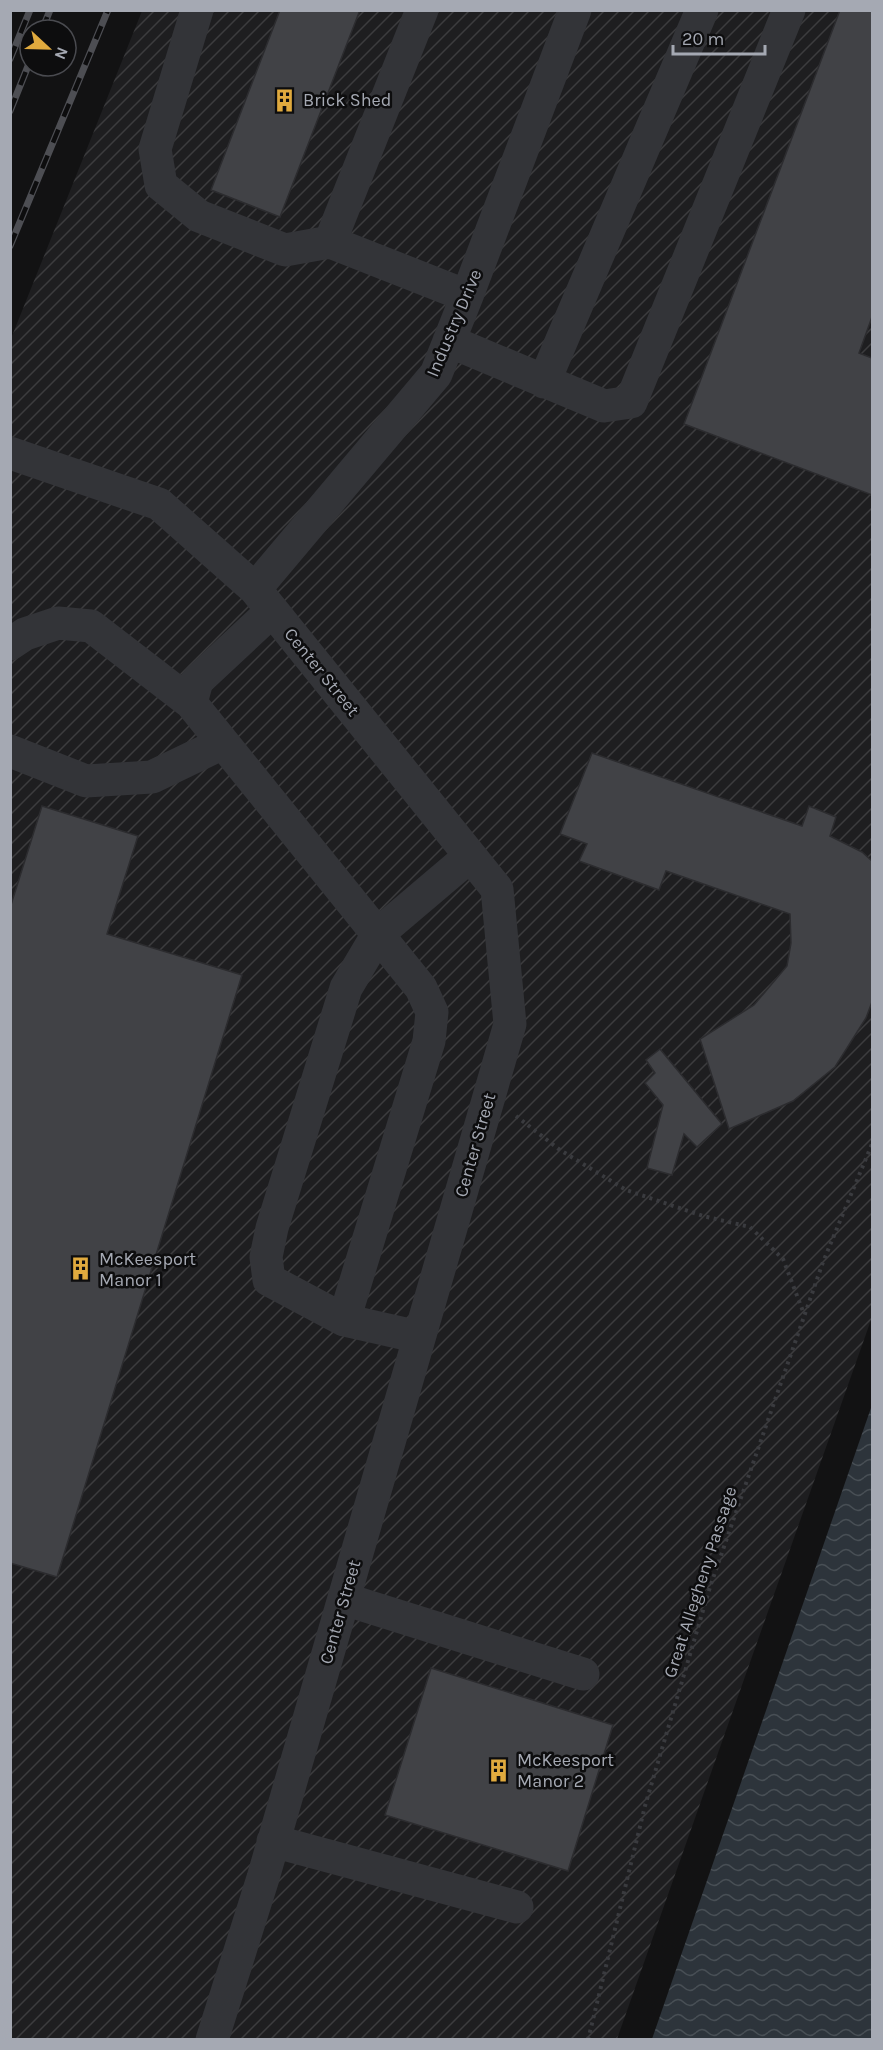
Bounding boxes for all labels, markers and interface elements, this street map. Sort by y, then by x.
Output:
north arrow [18,18,78,78]
scale bar [673,18,764,56]
text: 20 m [682,28,724,50]
text: N [50,45,72,62]
building icon: Brick Shed [272,87,298,113]
place label: Brick Shed [303,89,391,111]
street label: Industry Drive [421,266,487,380]
street label: Center Street [280,623,364,721]
street label: Center Street [450,1090,500,1200]
place label: McKeesport Manor 1 [99,1248,196,1291]
building icon: McKeesport Manor 1 [68,1256,94,1282]
street label: Great Allegheny Passage [659,1484,741,1680]
street label: Center Street [315,1557,365,1667]
place label: McKeesport Manor 2 [517,1749,614,1792]
building icon: McKeesport Manor 2 [486,1757,512,1783]

